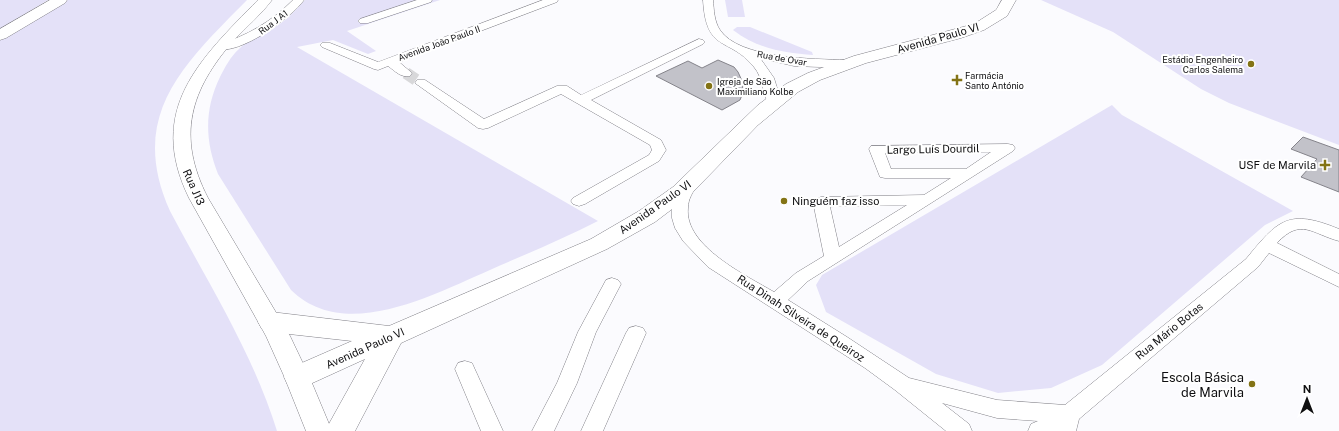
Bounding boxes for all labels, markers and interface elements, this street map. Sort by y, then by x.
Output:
street label: Rua J A1 [256,7,290,37]
street label: Avenida Paulo VI [896,21,980,55]
street label: Avenida João Paulo II [396,23,482,63]
street label: Rua de Ovar [756,48,808,68]
place label: Estádio Engenheiro Carlos Salema [1162,54,1243,75]
marker: Estádio Engenheiro Carlos Salema [1246,59,1256,69]
place label: Farmácia Santo António [965,70,1024,91]
marker: Farmácia Santo António [952,75,962,85]
place label: Igreja de São Maximiliano Kolbe [717,76,794,97]
marker: Igreja de São Maximiliano Kolbe [704,81,714,91]
street label: Largo Luís Dourdil [886,142,980,156]
place label: USF de Marvila [1239,159,1316,171]
marker: USF de Marvila [1319,159,1331,171]
street label: Rua J13 [181,167,207,207]
street label: Avenida Paulo VI [617,178,693,236]
place label: Ninguém faz isso [792,195,879,207]
marker: Ninguém faz isso [779,196,789,206]
street label: Rua Dinah Silveira de Queiroz [735,272,867,364]
street label: Rua Mário Botas [1133,300,1205,362]
street label: Avenida Paulo VI [324,325,406,371]
place label: Escola Básica de Marvila [1161,370,1244,400]
marker: Escola Básica de Marvila [1247,379,1257,389]
north arrow [1287,379,1327,419]
text: N [1303,383,1311,395]

